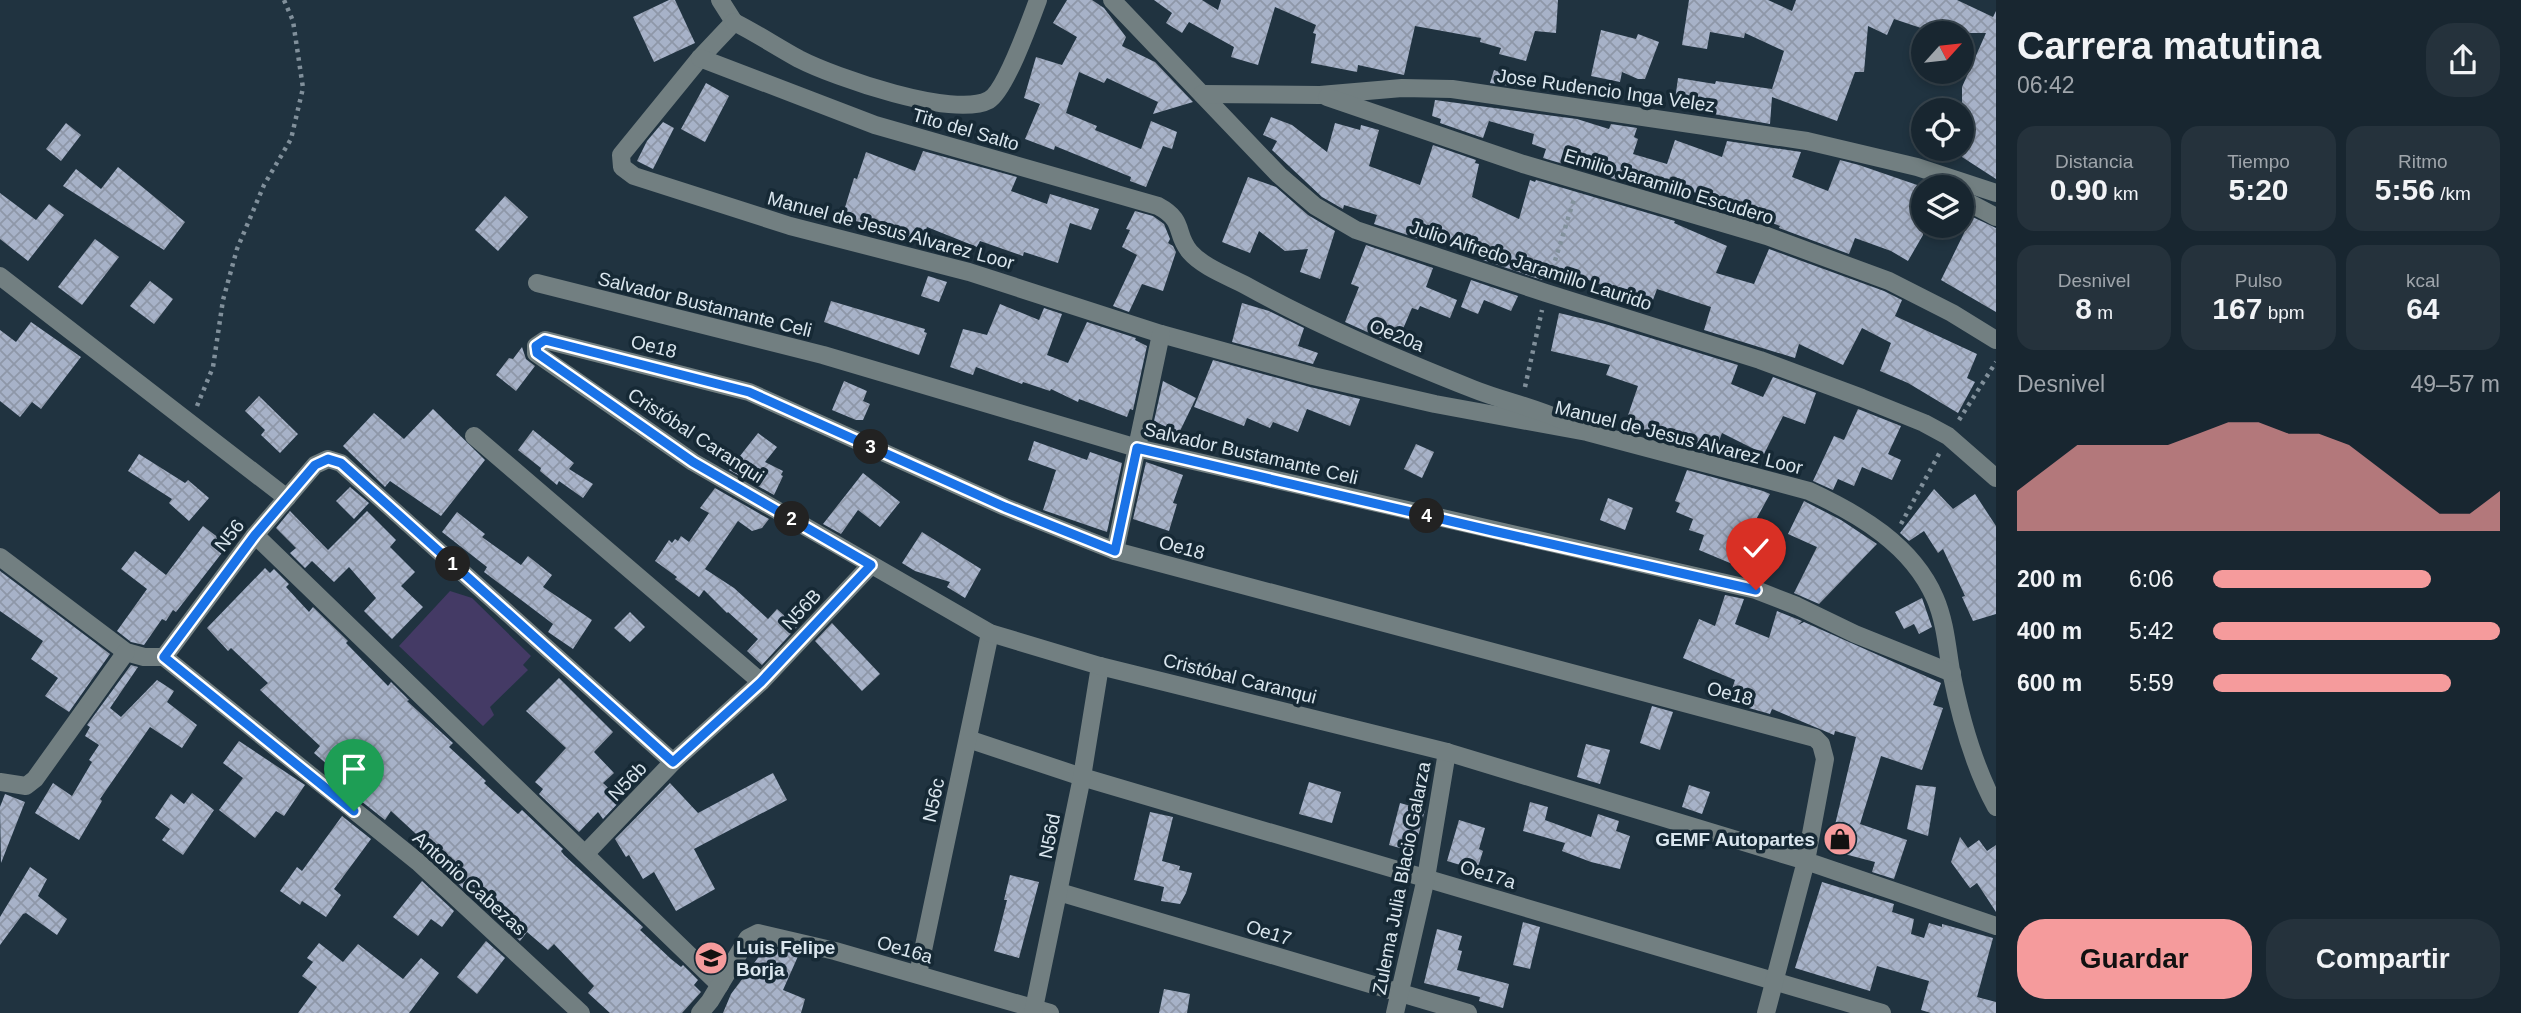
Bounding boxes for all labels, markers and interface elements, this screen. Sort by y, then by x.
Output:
north arrow [1911,21,1974,84]
map controls [1911,21,1974,238]
button: share [2426,23,2500,97]
text: Carrera matutina [2017,25,2321,67]
street label: Jose Rudencio Inga Velez [1496,65,1716,116]
text: 06:42 [2017,72,2075,98]
button: locate [1911,98,1974,161]
street label: Tito del Salto [910,104,1022,155]
street label: Emilio Jaramillo Escudero [1561,144,1776,228]
text: Distancia [2055,151,2133,172]
text: Tiempo [2227,151,2290,172]
text: Ritmo [2398,151,2448,172]
text: 0.90 [2050,173,2108,206]
text: 5:20 [2228,173,2289,206]
text: 5:56 [2375,173,2435,206]
button: layers [1911,175,1974,238]
text: km [2108,183,2139,204]
text: /km [2435,183,2471,204]
street label: Manuel de Jesus Alvarez Loor [765,187,1017,274]
street label: Julio Alfredo Jaramillo Laurido [1407,216,1655,315]
street label: Salvador Bustamante Celi [596,268,814,341]
text: Desnivel [2058,270,2131,291]
text: Pulso [2235,270,2282,291]
text: kcal [2406,270,2440,291]
text: 8 [2075,292,2092,325]
text: 167 [2212,292,2262,325]
text: 64 [2406,292,2440,325]
text: m [2092,302,2113,323]
text: bpm [2262,302,2305,323]
street label: Oe20a [1366,315,1428,356]
street label: Oe18 [629,331,679,362]
text: Desnivel [2017,371,2105,397]
text: 49–57 m [2410,371,2500,397]
street label: Cristóbal Caranqui [624,384,767,487]
street label: Manuel de Jesus Alvarez Loor [1553,397,1806,479]
street label: Salvador Bustamante Celi [1142,419,1360,488]
pin: 3 [854,430,888,464]
text: 3 [865,436,876,457]
pin: 4 [1410,498,1444,534]
pin: 2 [774,502,810,536]
text: 4 [1421,505,1432,526]
text: 2 [786,508,797,529]
street label: N56 [210,515,248,556]
pin [1726,518,1786,590]
icon: check [1737,529,1775,567]
street label: Oe18 [1157,531,1207,564]
pin: 1 [435,546,470,582]
text: 1 [447,553,458,574]
text: 200 m [2017,566,2082,592]
text: 6:06 [2129,566,2174,592]
street label: N56B [777,585,825,634]
text: 400 m [2017,618,2082,644]
text: 5:42 [2129,618,2174,644]
street label: Cristóbal Caranqui [1161,649,1319,708]
text: 600 m [2017,670,2082,696]
text: 5:59 [2129,670,2174,696]
street label: Oe18 [1705,677,1755,710]
pin [324,739,384,811]
icon: arrive [335,750,373,788]
street label: N56b [604,758,651,805]
street label: Zulema Julia Blacio Galarza [1369,760,1434,996]
street label: N56c [919,776,948,824]
street label: N56d [1035,812,1064,860]
shop icon: GEMF Autopartes [1821,820,1859,858]
street label: Antonio Cabezas [409,827,530,940]
place label: GEMF Autopartes [1655,829,1815,850]
street label: Oe17a [1458,856,1519,893]
street label: Oe17 [1244,916,1294,949]
button: Guardar [2017,919,2252,999]
button: Compartir [2266,919,2500,999]
street label: Oe16a [875,932,936,968]
place label: Luis Felipe Borja [736,937,835,980]
school or university icon: Luis Felipe Borja [692,939,730,977]

